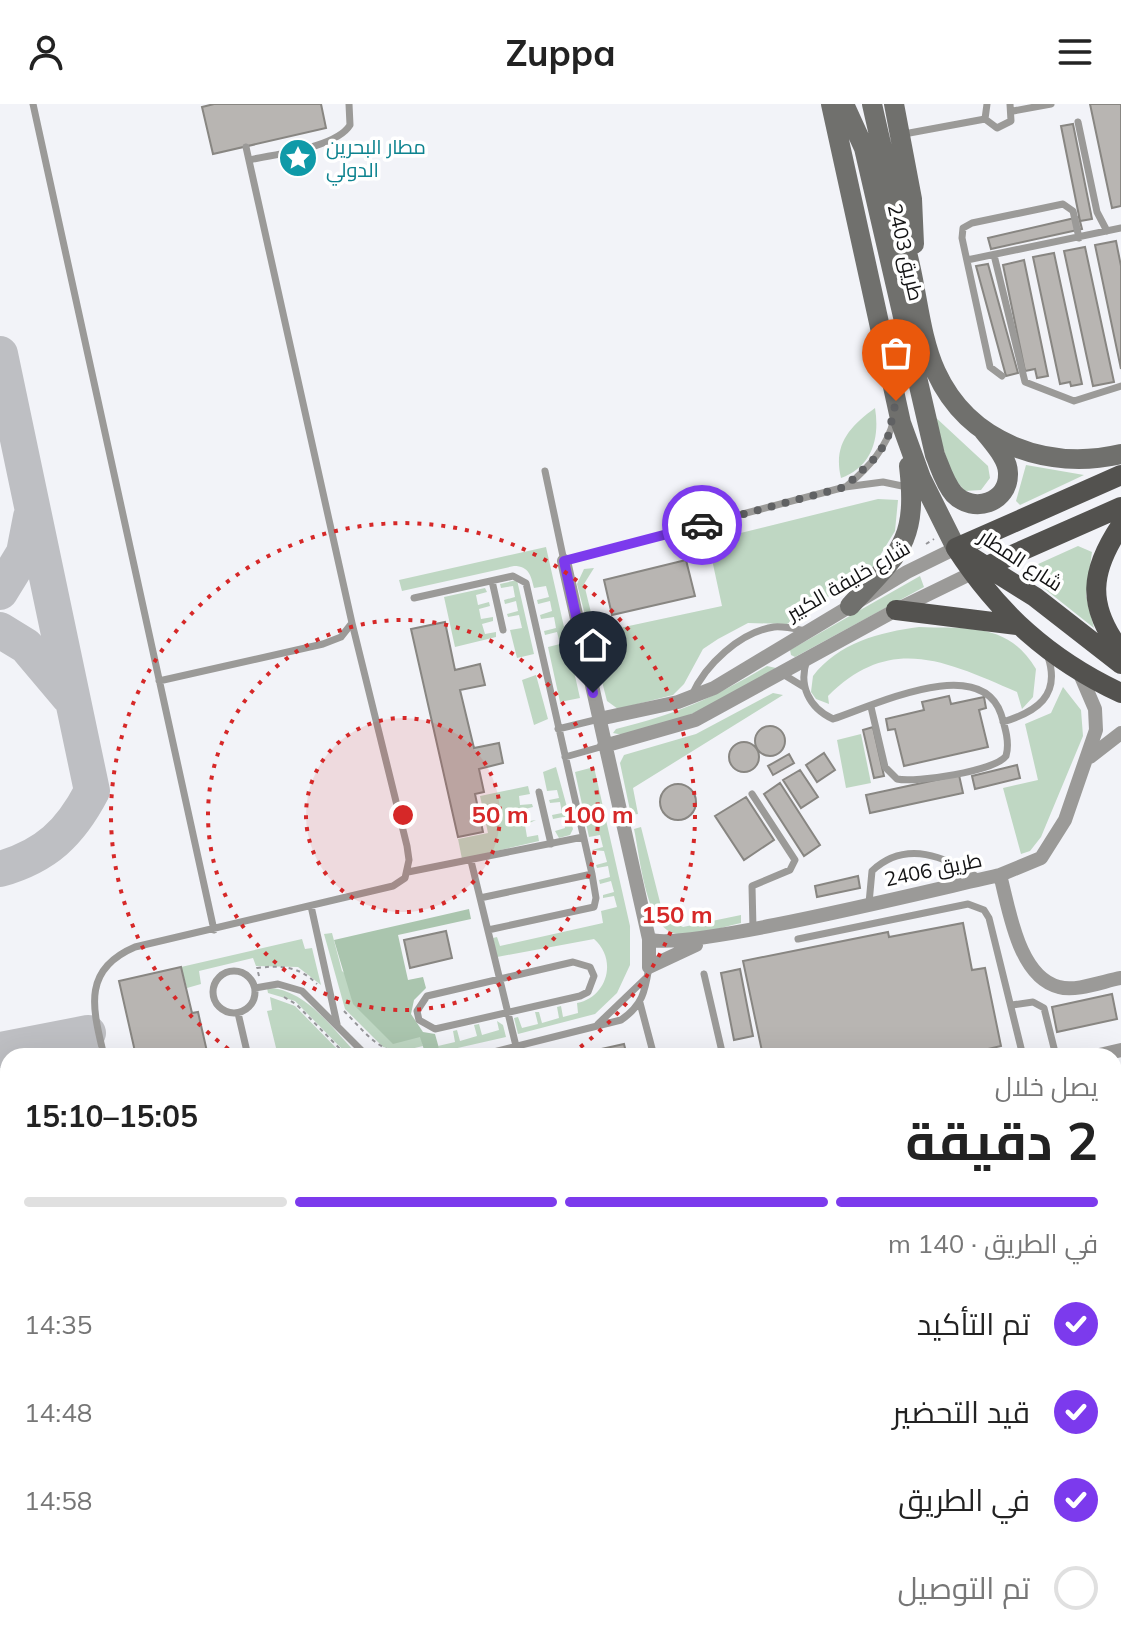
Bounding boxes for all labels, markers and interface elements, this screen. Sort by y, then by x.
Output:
icon: person [24,30,68,74]
text: Zuppa [506,30,615,75]
icon: menu [1053,30,1097,74]
place label: مطار البحرين الدولي [326,134,426,186]
place icon: مطار البحرين الدولي [277,137,319,179]
street label: طريق 2403 [882,201,929,303]
pin [862,319,930,401]
icon: bag [874,331,918,375]
courier [662,485,742,565]
icon: car [680,503,724,547]
street label: شارع المطار [973,523,1067,598]
street label: شارع خليفة الكبير [781,535,915,628]
pin [559,611,627,693]
icon: home [571,623,615,667]
text: 50 m [472,799,528,829]
text: 100 m [562,799,634,829]
centre of rings [389,801,417,829]
street label: طريق 2406 [882,846,984,892]
text: 150 m [641,899,713,929]
text: يصل خلال [995,1070,1098,1103]
text: 15:05–15:10 [24,1097,198,1135]
text: 2 دقيقة [906,1108,1098,1173]
text: في الطريق · 140 m [888,1227,1098,1260]
icon: check [1054,1302,1098,1346]
text: تم التأكيد [917,1305,1030,1343]
text: 14:35 [24,1308,92,1341]
icon: check [1054,1390,1098,1434]
text: قيد التحضير [892,1393,1030,1431]
text: 14:48 [24,1396,92,1429]
icon: check [1054,1478,1098,1522]
text: في الطريق [898,1481,1030,1519]
text: 14:58 [24,1484,92,1517]
text: تم التوصيل [898,1569,1030,1607]

